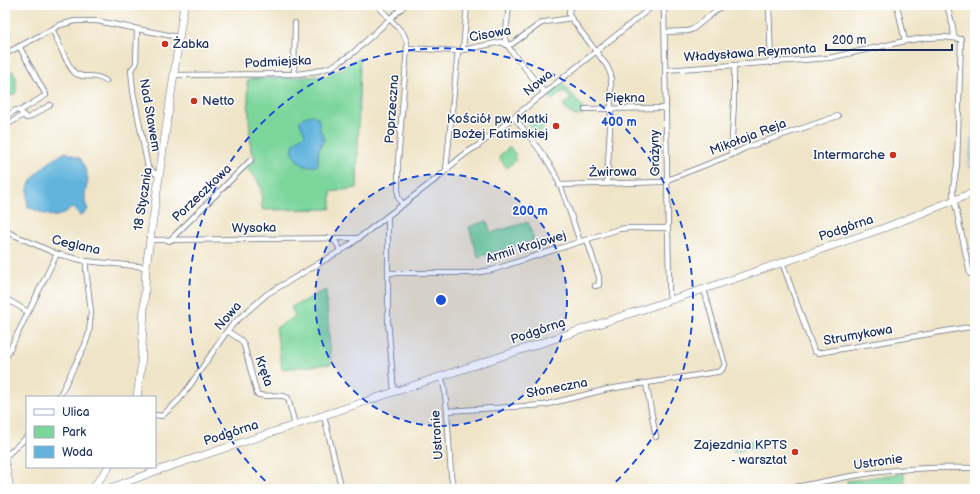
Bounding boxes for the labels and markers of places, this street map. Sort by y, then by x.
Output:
place label: Żabka [172,36,209,52]
marker: Żabka [160,39,170,49]
place label: Netto [202,93,234,109]
marker: Netto [189,96,199,106]
place label: Kościół pw. Matki Bożej Fatimskiej [447,111,548,142]
marker: Kościół pw. Matki Bożej Fatimskiej [551,121,561,131]
place label: Intermarche [813,147,885,163]
marker: Intermarche [888,150,898,160]
centre of rings [434,293,448,307]
place label: Zajezdnia KPTS - warsztat [693,437,787,468]
marker: Zajezdnia KPTS - warsztat [790,447,800,457]

